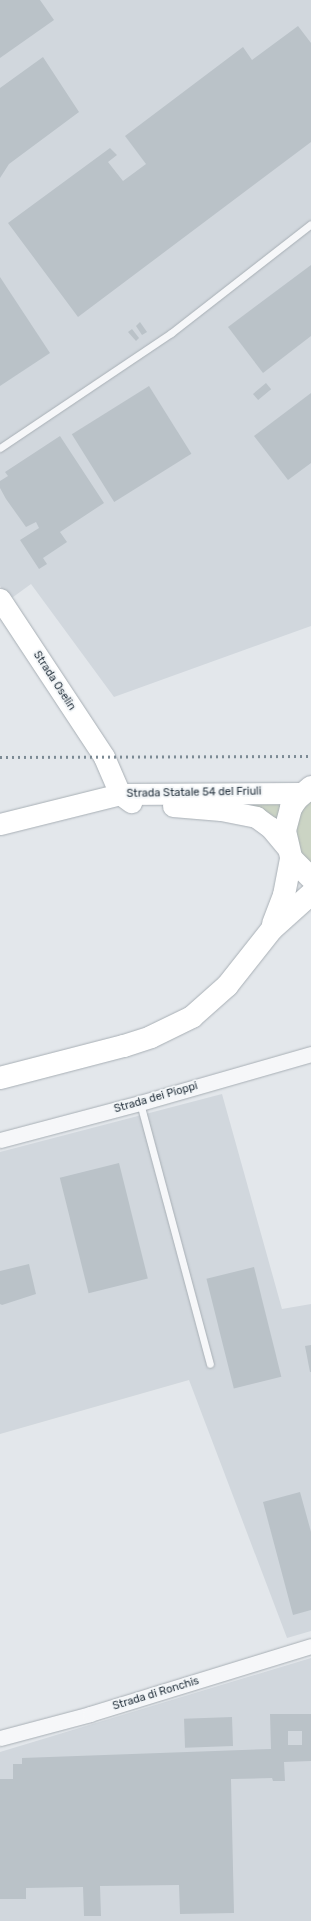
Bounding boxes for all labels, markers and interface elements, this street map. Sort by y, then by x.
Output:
street label: Strada Oselin [30,649,78,713]
street label: Strada Statale 54 del Friuli [126,785,262,801]
street label: Strada dei Pioppi [113,1080,199,1116]
street label: Strada di Ronchis [111,1675,201,1713]

